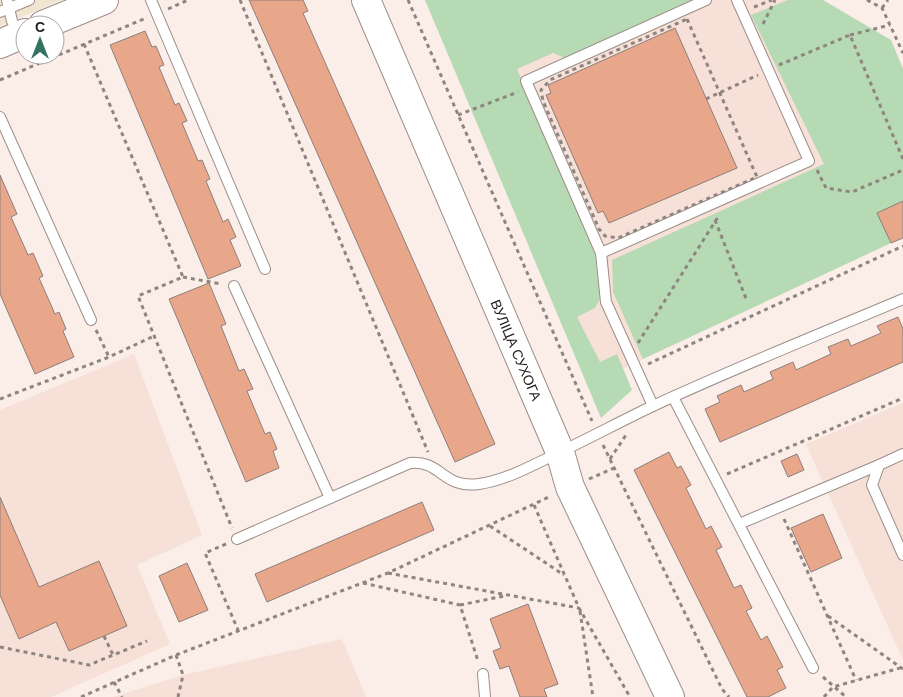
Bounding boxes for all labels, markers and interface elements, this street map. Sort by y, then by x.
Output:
north arrow [15,15,65,65]
text: С [35,19,45,35]
street label: ВУЛІЦА СУХОГА [487,297,545,404]

